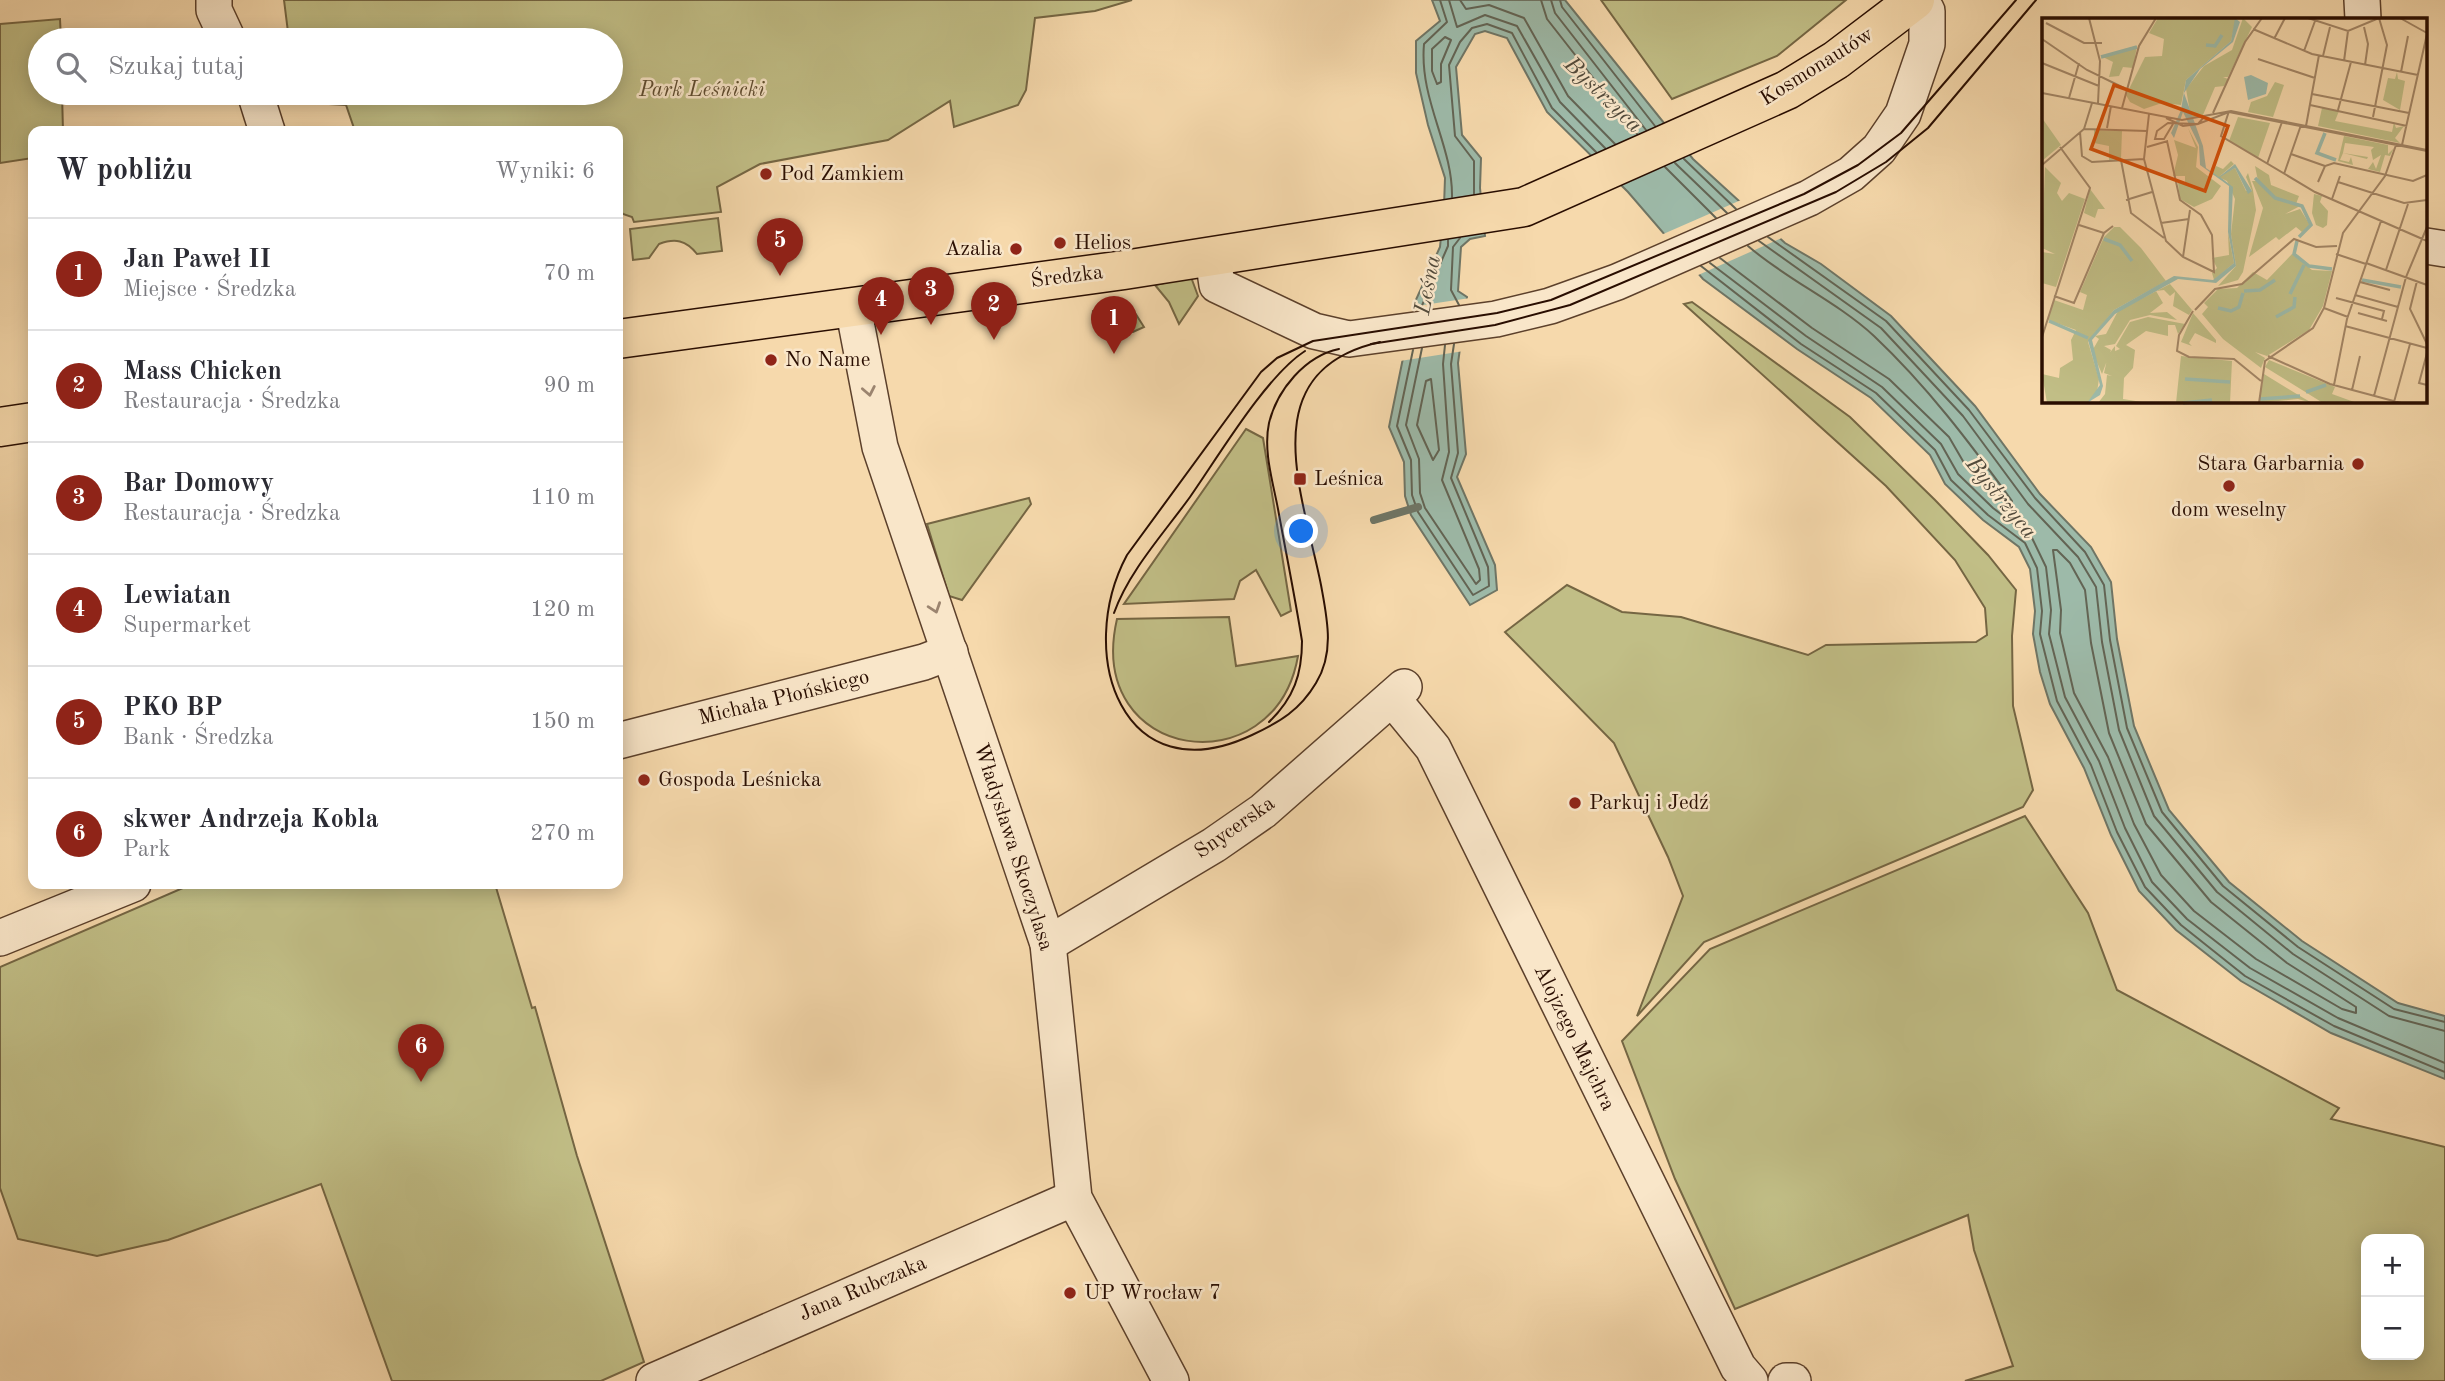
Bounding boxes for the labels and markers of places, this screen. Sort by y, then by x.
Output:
place label: Pod Zamkiem [780,164,904,185]
marker: Pod Zamkiem [758,166,774,182]
pin: 5 [757,218,803,276]
place label: Helios [1074,233,1131,254]
marker: Helios [1052,235,1068,251]
place label: Azalia [945,239,1002,260]
marker: Azalia [1008,241,1024,257]
pin: 3 [908,267,954,325]
pin: 4 [858,277,904,335]
pin: 2 [971,282,1017,340]
pin: 1 [1091,296,1137,354]
place label: No Name [785,350,870,371]
marker: No Name [763,352,779,368]
place label: Stara Garbarnia [2197,454,2344,475]
marker: Stara Garbarnia [2350,456,2366,472]
place label: Leśnica [1314,469,1383,490]
marker: Leśnica [1292,471,1308,487]
marker: dom weselny [2221,478,2237,494]
place label: dom weselny [2171,500,2287,521]
place label: Gospoda Leśnicka [658,770,821,791]
marker: Gospoda Leśnicka [636,772,652,788]
place label: Parkuj i Jedź [1589,793,1709,814]
marker: Parkuj i Jedź [1567,795,1583,811]
pin: 6 [398,1024,444,1082]
place label: UP Wrocław 7 [1084,1283,1221,1304]
marker: UP Wrocław 7 [1062,1285,1078,1301]

